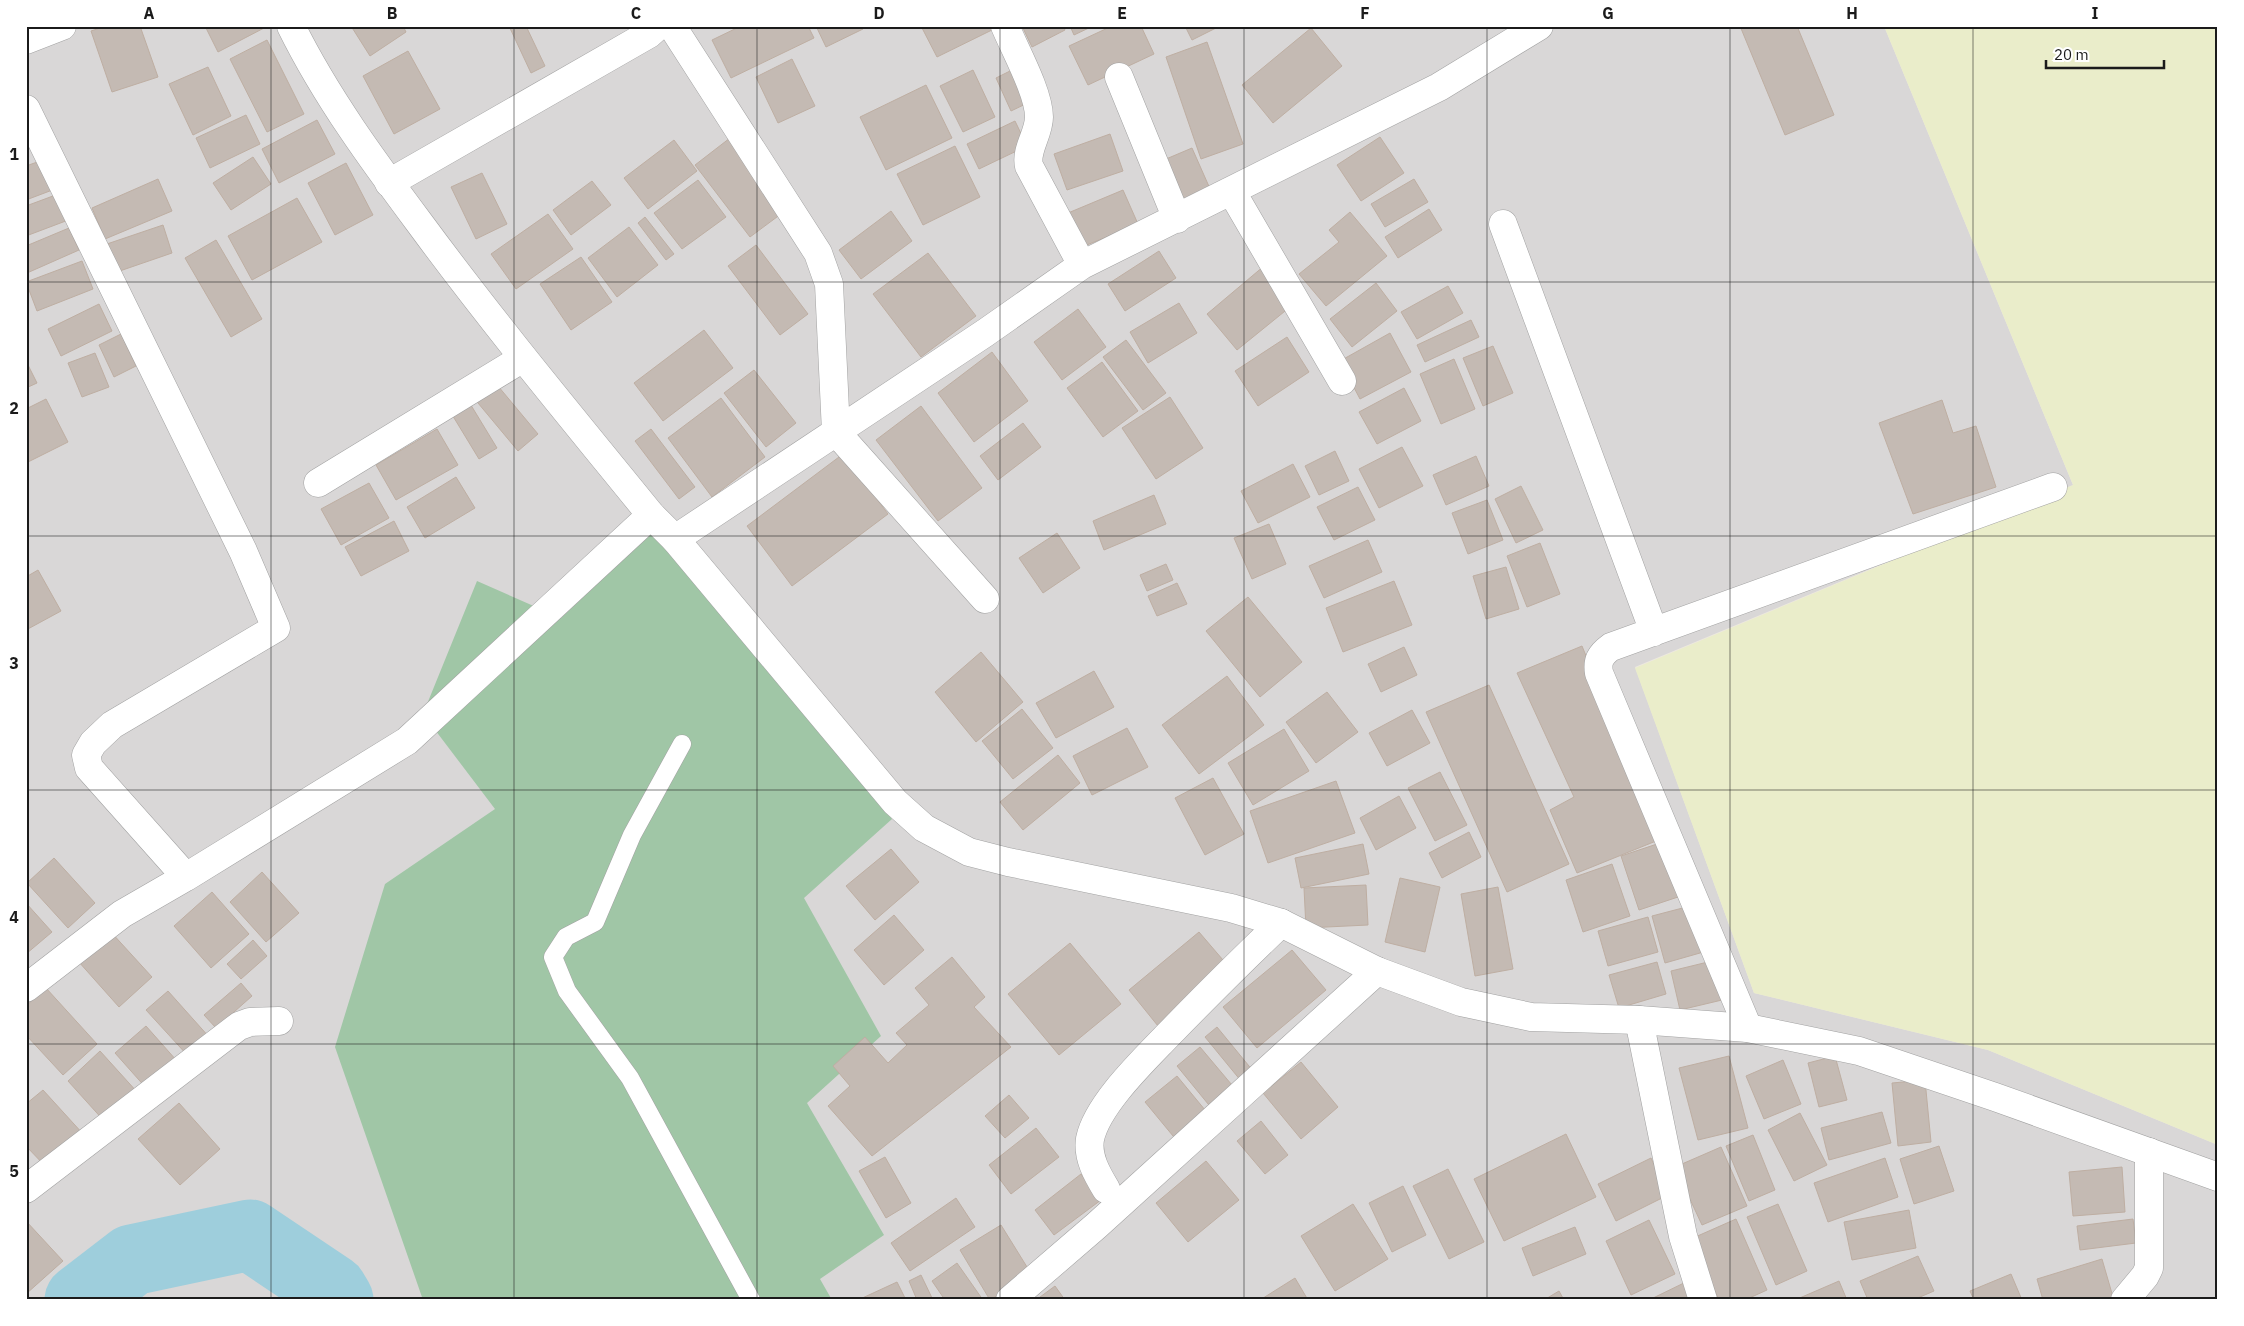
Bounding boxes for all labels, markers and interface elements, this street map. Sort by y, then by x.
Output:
text: A [144,3,155,23]
text: B [387,3,398,23]
text: C [631,3,641,23]
text: D [873,3,885,23]
text: E [1117,3,1127,23]
text: F [1360,3,1370,23]
text: G [1602,3,1614,23]
text: H [1846,3,1858,23]
text: I [2092,3,2099,23]
scale bar [2046,38,2164,70]
text: 20 m [2054,45,2089,64]
text: 1 [9,144,19,164]
text: 2 [9,398,19,418]
text: 3 [9,653,19,673]
text: 4 [9,907,19,927]
text: 5 [9,1161,19,1181]

